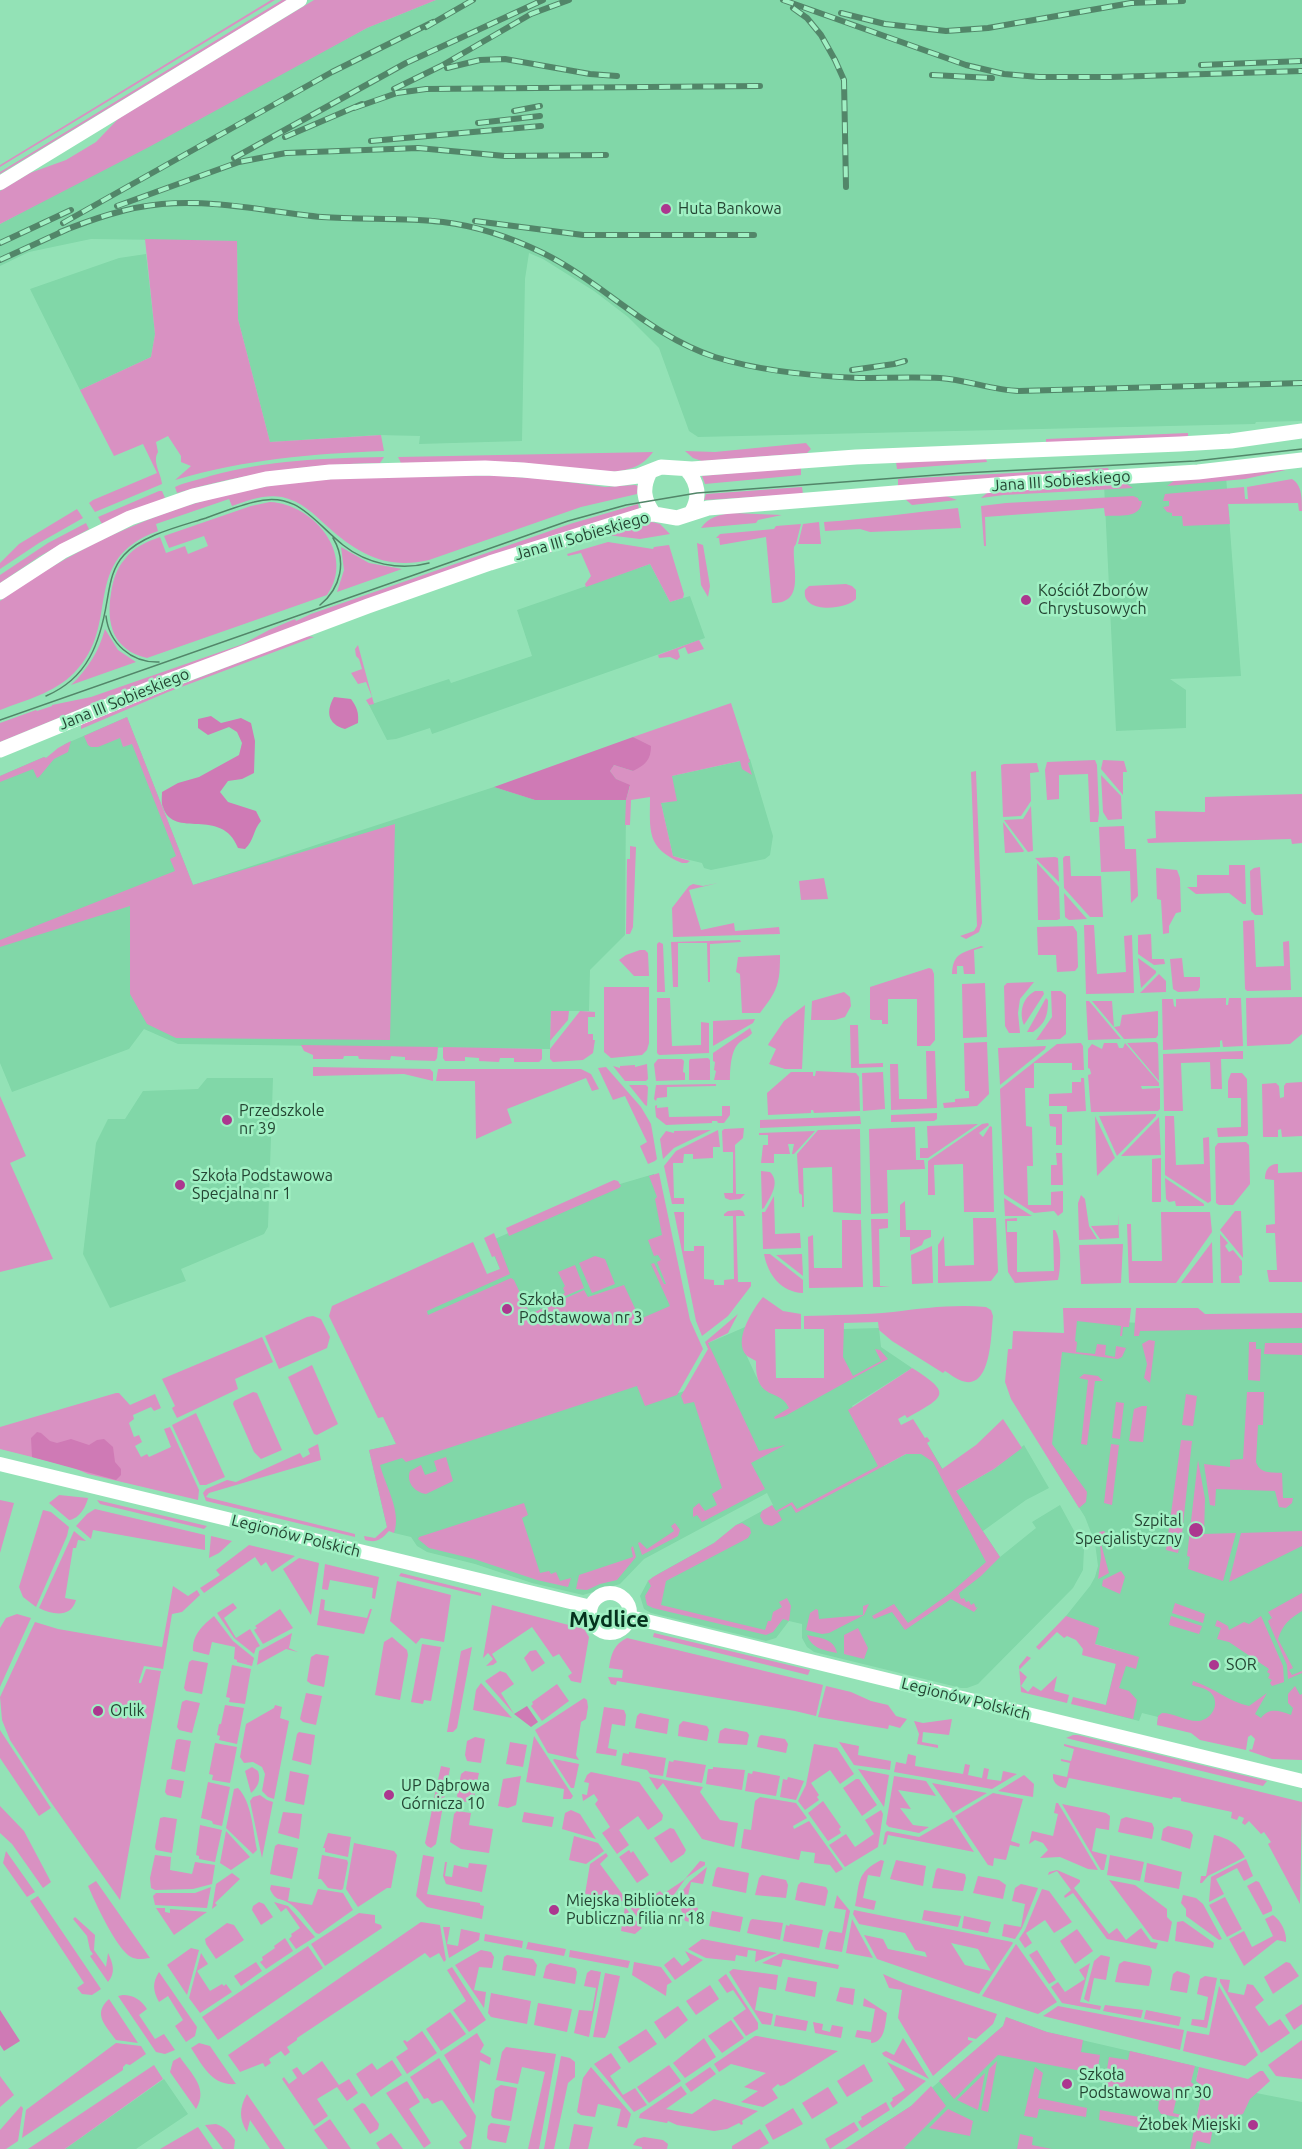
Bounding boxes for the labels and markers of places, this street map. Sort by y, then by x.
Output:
place label: Huta Bankowa [678,199,782,219]
marker: Huta Bankowa [659,202,673,216]
place label: Kościół Zborów Chrystusowych [1038,581,1148,619]
marker: Kościół Zborów Chrystusowych [1019,593,1033,607]
place label: Przedszkole nr 39 [239,1101,324,1139]
marker: Przedszkole nr 39 [220,1113,234,1127]
place label: Szkoła Podstawowa Specjalna nr 1 [192,1166,333,1204]
marker: Szkoła Podstawowa Specjalna nr 1 [173,1178,187,1192]
place label: Szkoła Podstawowa nr 3 [519,1290,642,1328]
marker: Szkoła Podstawowa nr 3 [500,1302,514,1316]
place label: Szpital Specjalistyczny [1075,1511,1182,1549]
marker: Szpital Specjalistyczny [1187,1521,1205,1539]
place label: SOR [1226,1655,1257,1675]
marker: SOR [1207,1658,1221,1672]
place label: Orlik [110,1701,145,1721]
marker: Orlik [91,1704,105,1718]
place label: UP Dąbrowa Górnicza 10 [401,1776,490,1814]
marker: UP Dąbrowa Górnicza 10 [382,1788,396,1802]
place label: Miejska Biblioteka Publiczna filia nr 18 [566,1891,705,1929]
marker: Miejska Biblioteka Publiczna filia nr 18 [547,1903,561,1917]
place label: Szkoła Podstawowa nr 30 [1079,2065,1211,2103]
marker: Szkoła Podstawowa nr 30 [1060,2077,1074,2091]
place label: Żłobek Miejski [1139,2115,1241,2135]
marker: Żłobek Miejski [1246,2118,1260,2132]

